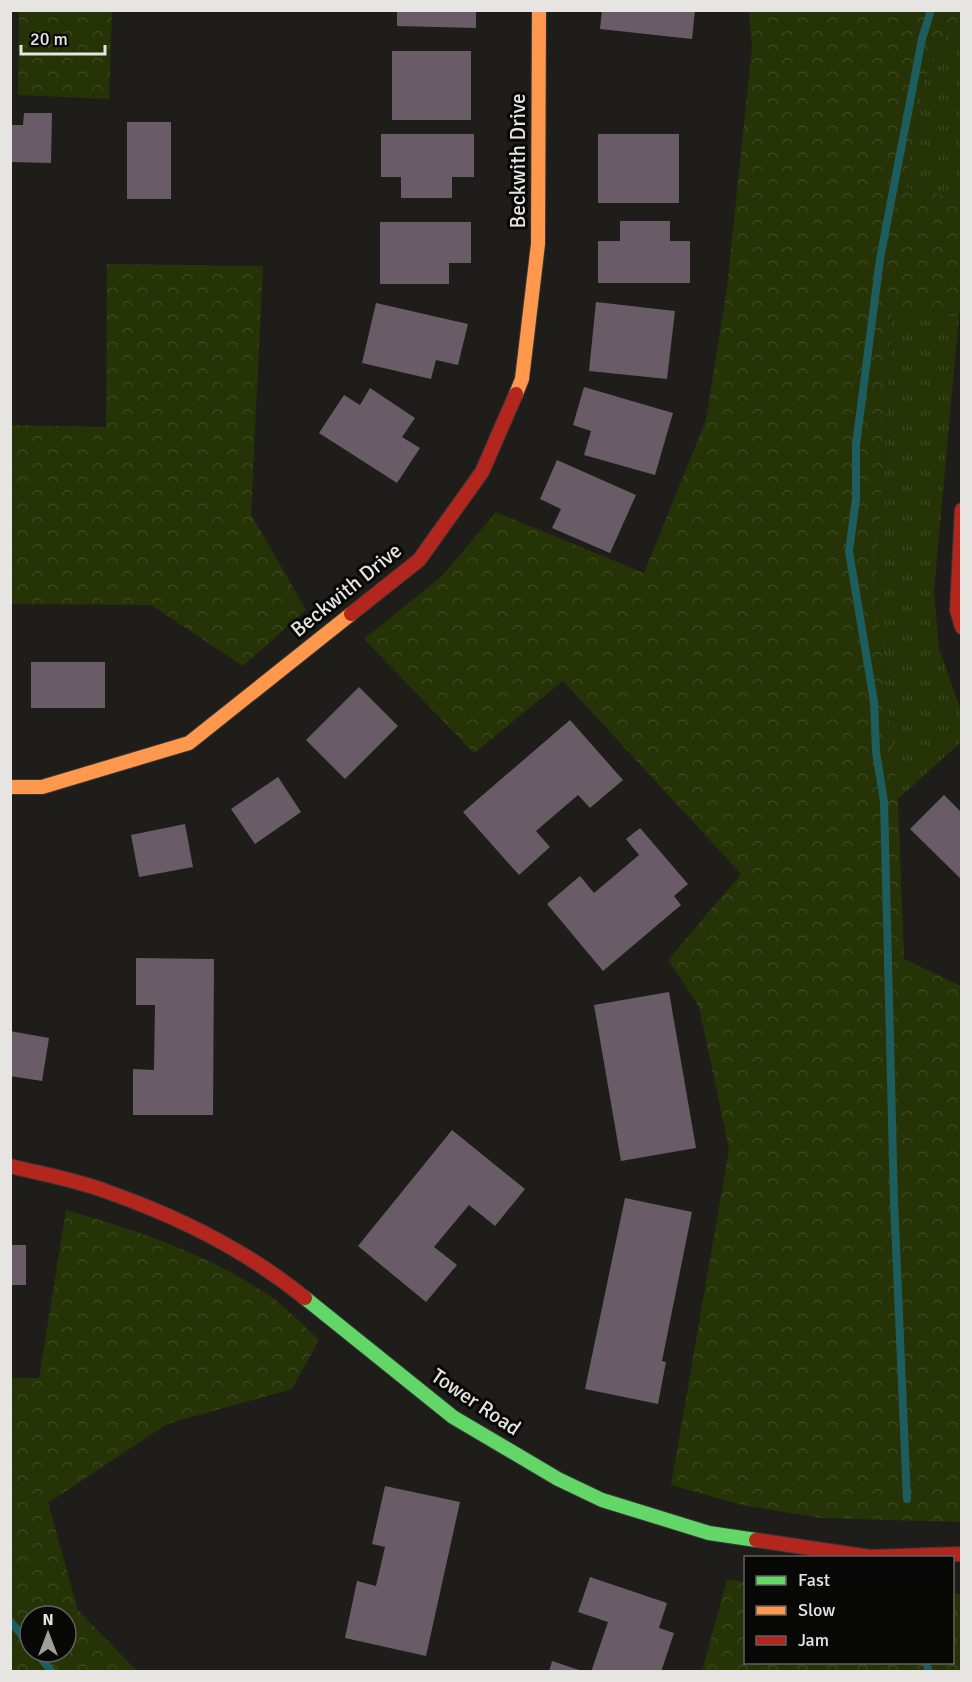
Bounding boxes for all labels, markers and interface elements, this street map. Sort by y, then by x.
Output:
scale bar [21,18,105,56]
text: 20 m [30,28,68,50]
street label: Beckwith Drive [505,93,531,229]
street label: Beckwith Drive [285,537,407,643]
street label: Tower Road [426,1363,526,1441]
legend [744,1556,954,1664]
text: Fast [798,1569,830,1591]
text: Slow [798,1599,835,1621]
north arrow [18,1604,78,1664]
text: N [42,1610,54,1630]
text: Jam [798,1629,829,1651]

